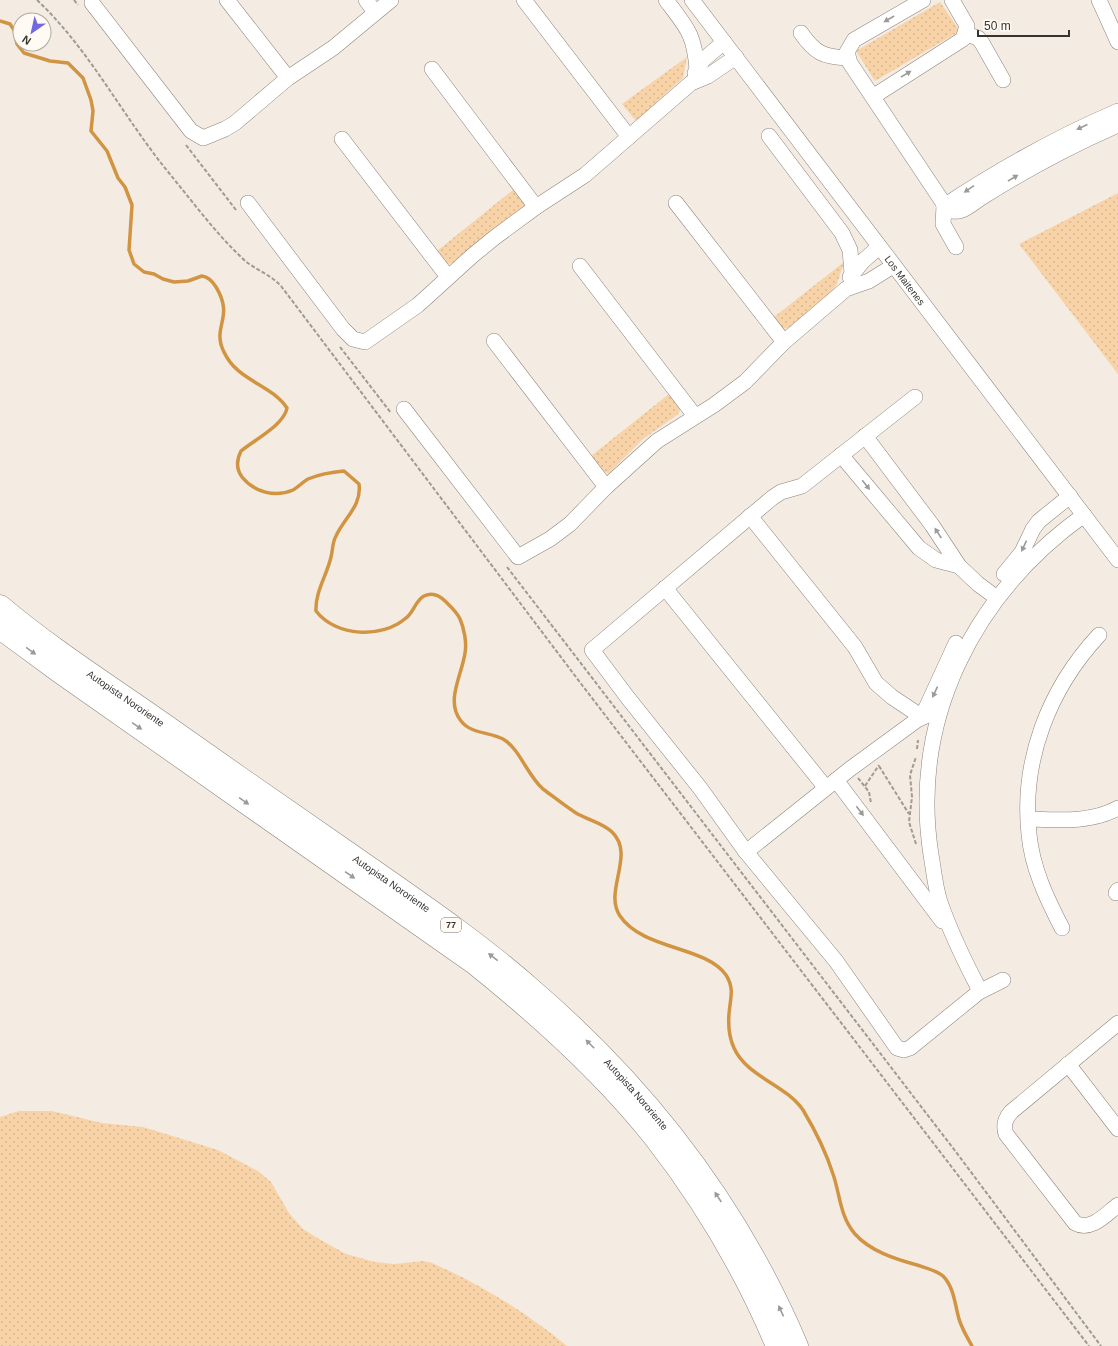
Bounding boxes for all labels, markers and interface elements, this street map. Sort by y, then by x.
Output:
north arrow [12,12,52,52]
scale bar [978,12,1069,38]
one-way arrow [883,16,895,23]
text: 50 m [984,19,1011,33]
text: N [20,33,33,47]
one-way arrow [900,71,912,78]
one-way arrow [1076,124,1088,130]
one-way arrow [1008,174,1019,181]
one-way arrow [964,185,974,193]
street label: Los Maitenes [883,253,928,307]
one-way arrow [862,479,871,490]
one-way arrow [934,527,941,539]
one-way arrow [1021,540,1027,552]
one-way arrow [26,647,36,655]
street label: Autopista Nororiente [85,668,167,729]
one-way arrow [932,686,938,697]
one-way arrow [132,722,143,730]
one-way arrow [239,797,249,805]
one-way arrow [855,806,864,817]
street label: Autopista Nororiente [351,853,433,914]
one-way arrow [345,871,356,879]
road number: 77 [441,918,461,932]
one-way arrow [488,953,499,962]
one-way arrow [585,1039,595,1049]
street label: Autopista Nororiente [602,1056,671,1132]
one-way arrow [714,1192,722,1202]
one-way arrow [778,1305,784,1316]

